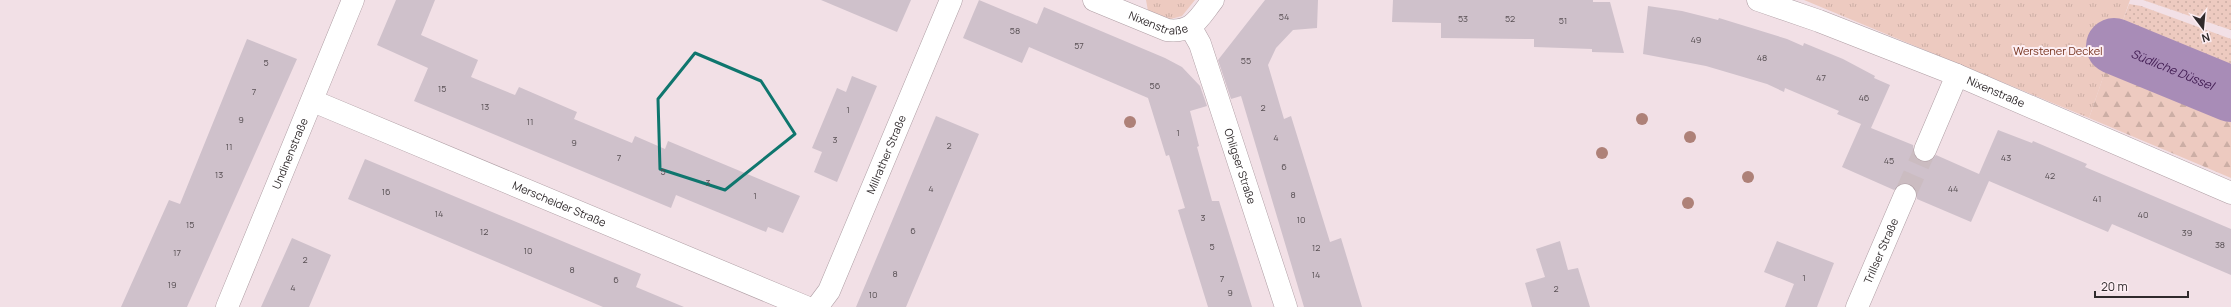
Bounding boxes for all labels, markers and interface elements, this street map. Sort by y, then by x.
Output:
street label: Nixenstraße [1127,7,1190,37]
north arrow [2183,8,2223,48]
house number: 54 [1279,10,1289,23]
house number: 53 [1458,12,1468,25]
house number: 52 [1505,12,1515,25]
house number: 51 [1559,14,1567,27]
house number: 58 [1010,24,1020,37]
text: N [2200,30,2212,46]
house number: 49 [1691,33,1701,46]
house number: 57 [1074,39,1084,52]
park label: Werstener Deckel [2013,43,2103,58]
water label: Südliche Düssel [2128,45,2219,95]
house number: 48 [1757,51,1767,64]
house number: 55 [1241,54,1251,67]
house number: 5 [263,56,269,69]
house number: 47 [1816,71,1826,84]
street label: Nixenstraße [1965,72,2028,111]
house number: 56 [1150,79,1161,92]
house number: 15 [438,82,446,95]
house number: 7 [252,85,257,98]
house number: 46 [1859,91,1870,104]
house number: 13 [481,100,489,113]
house number: 2 [1260,101,1266,114]
house number: 1 [846,103,850,116]
street label: Millrather Straße [863,112,909,196]
house number: 9 [238,113,244,126]
street label: Undinenstraße [268,115,311,191]
house number: 11 [526,115,534,128]
house number: 1 [1176,126,1180,139]
street label: Ohligser Straße [1221,126,1260,206]
house number: 4 [1273,131,1279,144]
house number: 3 [833,133,838,146]
house number: 9 [571,136,577,149]
house number: 2 [946,139,952,152]
house number: 11 [225,140,233,153]
house number: 7 [617,151,622,164]
house number: 43 [2001,151,2011,164]
house number: 45 [1884,154,1894,167]
house number: 6 [1281,160,1287,173]
house number: 5 [660,165,666,178]
house number: 13 [215,168,223,181]
house number: 42 [2045,169,2055,182]
house number: 3 [706,176,711,189]
street label: Merscheider Straße [510,177,609,230]
house number: 4 [928,182,934,195]
house number: 44 [1948,182,1958,195]
house number: 16 [381,185,391,198]
house number: 8 [1290,188,1296,201]
house number: 1 [753,189,757,202]
house number: 41 [2093,192,2101,205]
house number: 14 [435,207,443,220]
house number: 40 [2138,208,2148,221]
house number: 3 [1201,211,1206,224]
house number: 10 [1297,213,1306,226]
street label: Trillser Straße [1860,215,1902,286]
house number: 15 [186,218,194,231]
house number: 6 [910,224,916,237]
house number: 12 [480,225,488,238]
house number: 39 [2182,226,2192,239]
house number: 38 [2215,238,2225,251]
house number: 5 [1209,240,1215,253]
house number: 12 [1312,241,1320,254]
house number: 10 [524,244,533,257]
house number: 17 [173,246,181,259]
house number: 2 [302,253,308,266]
house number: 8 [569,263,575,276]
house number: 8 [892,267,898,280]
house number: 14 [1312,268,1320,281]
house number: 1 [1802,271,1806,284]
house number: 7 [1220,272,1225,285]
house number: 6 [613,273,619,286]
scale bar [2095,273,2188,299]
house number: 19 [167,278,177,291]
text: 20 m [2101,278,2128,295]
house number: 4 [290,281,296,294]
house number: 2 [1553,282,1559,295]
house number: 9 [1227,286,1233,299]
house number: 10 [869,288,878,301]

